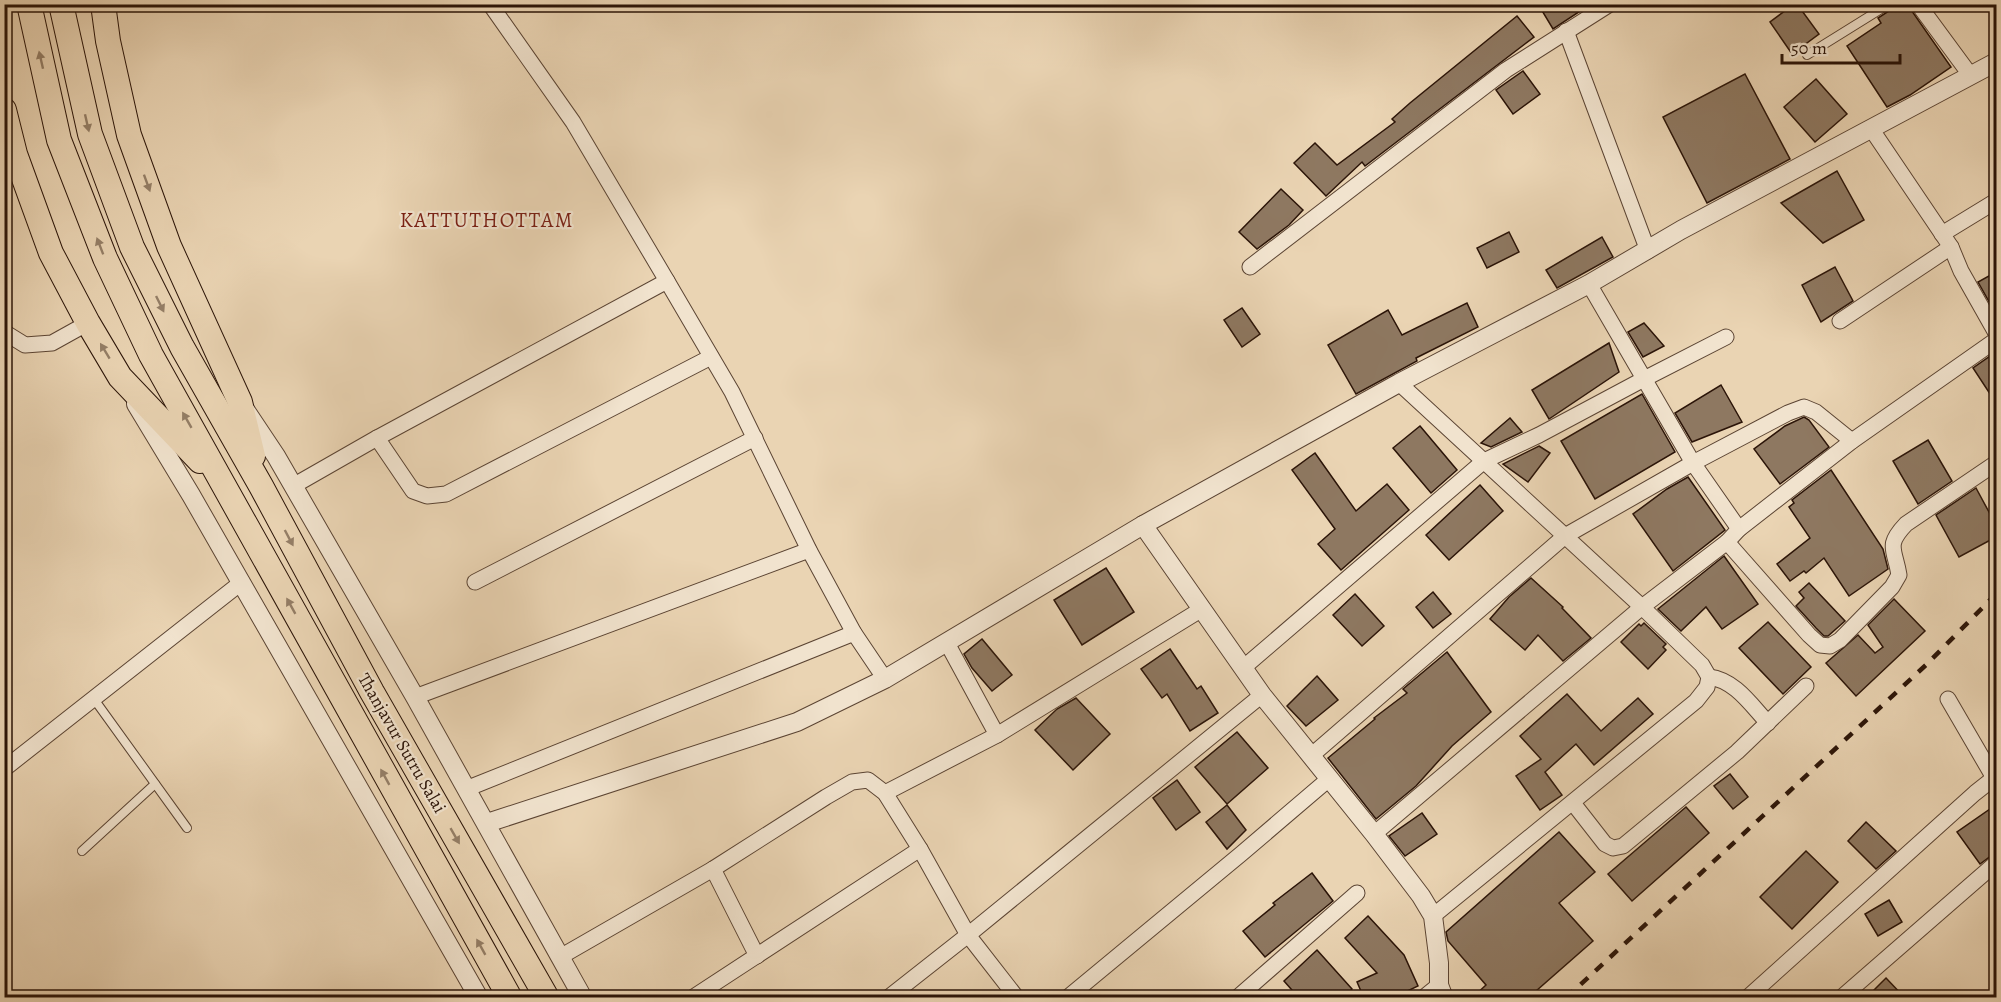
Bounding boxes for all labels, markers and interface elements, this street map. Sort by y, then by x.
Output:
scale bar [1782,27,1900,65]
text: 50 m [1791,36,1827,60]
one-way arrow [36,51,45,70]
one-way arrow [83,114,92,133]
one-way arrow [142,174,152,192]
district label: KATTUTHOTTAM [400,206,574,234]
one-way arrow [95,236,105,254]
one-way arrow [155,295,165,312]
one-way arrow [99,343,110,359]
one-way arrow [182,412,193,428]
one-way arrow [284,529,294,546]
one-way arrow [286,597,296,614]
street label: Thanjavur Sutru Salai [352,669,452,817]
one-way arrow [381,768,391,785]
one-way arrow [450,828,460,845]
one-way arrow [476,938,486,955]

